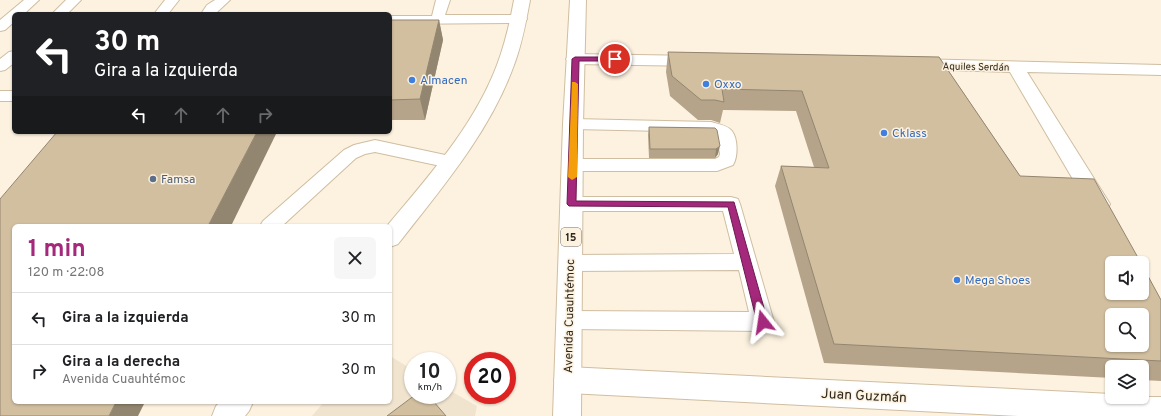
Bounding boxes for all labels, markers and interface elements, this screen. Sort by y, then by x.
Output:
text: 30 m [94,25,160,61]
icon: left [28,28,80,80]
pin [598,42,632,76]
icon: arrive [604,48,626,70]
text: Gira a la izquierda [94,60,238,83]
street label: Aquiles Serdán [942,60,1010,75]
place label: Almacen [420,73,467,89]
marker: Almacen [407,75,417,85]
place label: Oxxo [714,77,742,93]
marker: Oxxo [701,79,711,89]
icon: left [128,104,150,126]
icon: ahead [170,104,192,126]
icon: ahead [212,104,234,126]
icon: right [254,104,276,126]
place label: Cklass [892,126,927,142]
marker: Cklass [879,128,889,138]
place label: Famsa [161,172,195,188]
marker: Famsa [148,174,158,184]
road number: 15 [561,228,581,246]
text: 1 min [28,235,86,265]
button: close [334,237,376,279]
map controls [1105,256,1149,404]
button: sound [1105,256,1149,300]
street label: Avenida Cuauhtémoc [561,259,579,373]
text: 120 m · 22:08 [28,265,104,281]
place label: Mega Shoes [965,273,1030,289]
marker: Mega Shoes [952,275,962,285]
position arrow [742,301,784,343]
icon: left [28,308,50,330]
button: search [1105,308,1149,352]
text: Gira a la izquierda [62,309,189,328]
text: 30 m [341,309,376,328]
speed limit sign: 20 [464,352,516,404]
text: Gira a la derecha [62,353,180,372]
icon: right [28,360,50,382]
text: 10 [419,360,441,386]
button: layers [1105,360,1149,404]
text: 30 m [341,361,376,380]
text: Avenida Cuauhtémoc [62,372,186,388]
text: km/h [418,381,442,394]
street label: Juan Guzmán [821,386,907,407]

